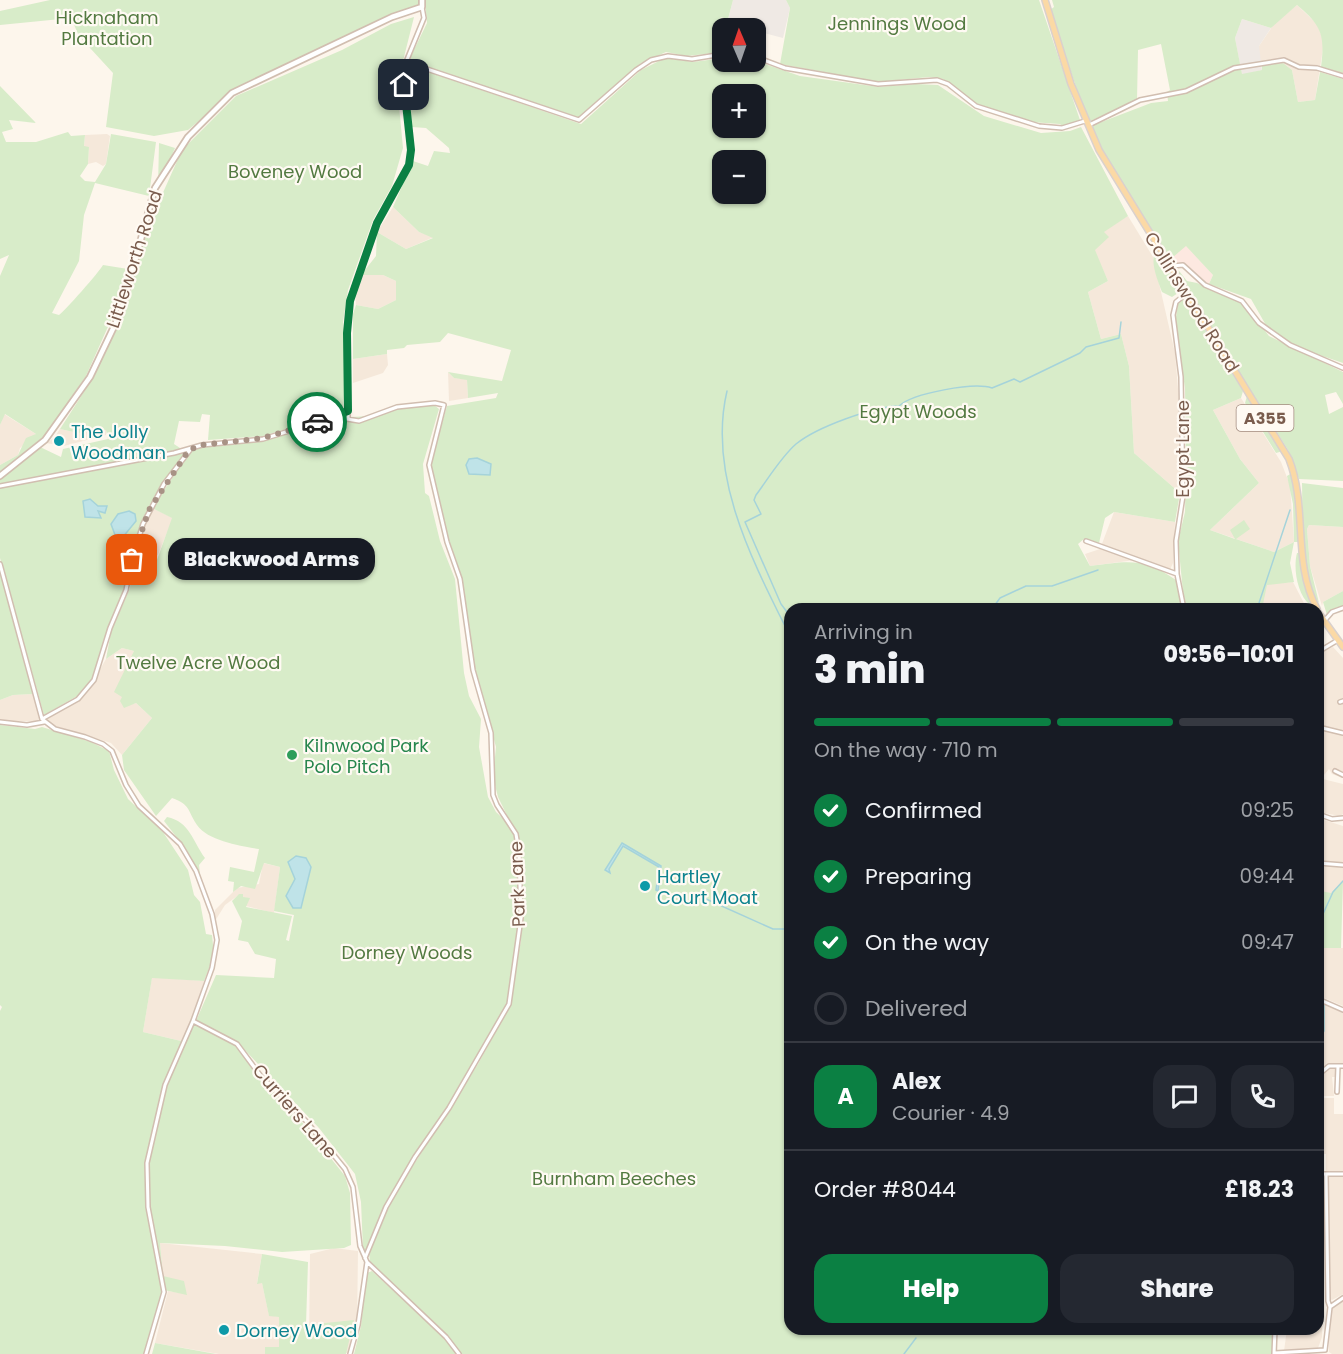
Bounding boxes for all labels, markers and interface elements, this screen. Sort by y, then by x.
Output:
park label: Hicknaham Plantation [56,5,159,51]
park label: Jennings Wood [828,11,966,36]
north arrow [712,18,766,72]
map controls [712,18,766,204]
pin [378,59,429,110]
icon: home [387,68,420,101]
button: + [712,84,766,138]
button: − [712,150,766,204]
park label: Boveney Wood [228,159,362,184]
street label: Littleworth Road [100,187,168,331]
street label: Collinswood Road [1139,227,1245,377]
courier [287,392,347,452]
park label: Egypt Woods [859,399,977,424]
street label: Egypt Lane [1170,400,1195,498]
road number: A355 [1236,405,1294,431]
icon: car [301,406,334,439]
place label: The Jolly Woodman [71,419,166,465]
marker: The Jolly Woodman [52,434,66,448]
pin [106,534,157,585]
callout: Blackwood Arms [168,539,375,581]
icon: bag [115,543,148,576]
text: Blackwood Arms [184,545,359,573]
text: Arriving in [814,618,913,646]
text: 09:56–10:01 [1163,639,1294,670]
text: 3 min [814,642,926,697]
park label: Twelve Acre Wood [116,650,280,675]
place label: Kilnwood Park Polo Pitch [304,733,429,779]
text: On the way · 710 m [814,736,998,764]
marker: Kilnwood Park Polo Pitch [285,748,299,762]
icon: check [814,794,847,827]
text: Confirmed [865,795,982,826]
text: 09:25 [1241,796,1294,824]
street label: Park Lane [503,841,531,927]
icon: check [814,860,847,893]
text: Preparing [865,861,972,892]
text: 09:44 [1239,862,1294,890]
place label: Hartley Court Moat [657,864,758,910]
marker: Hartley Court Moat [638,879,652,893]
icon: check [814,926,847,959]
text: On the way [865,927,989,958]
text: 09:47 [1241,928,1294,956]
park label: Dorney Woods [342,940,472,965]
text: Delivered [865,993,968,1024]
street label: Curriers Lane [247,1058,343,1164]
button: chat [1153,1065,1216,1128]
button: phone [1231,1065,1294,1128]
text: Alex [892,1066,941,1097]
text: A [837,1081,854,1112]
text: Courier · 4.9 [892,1099,1010,1127]
park label: Burnham Beeches [532,1166,696,1191]
text: Order #8044 [814,1174,956,1205]
text: £18.23 [1225,1174,1294,1205]
button: Help [814,1254,1048,1323]
button: Share [1060,1254,1294,1323]
place label: Dorney Wood [236,1318,357,1343]
marker: Dorney Wood [217,1323,231,1337]

